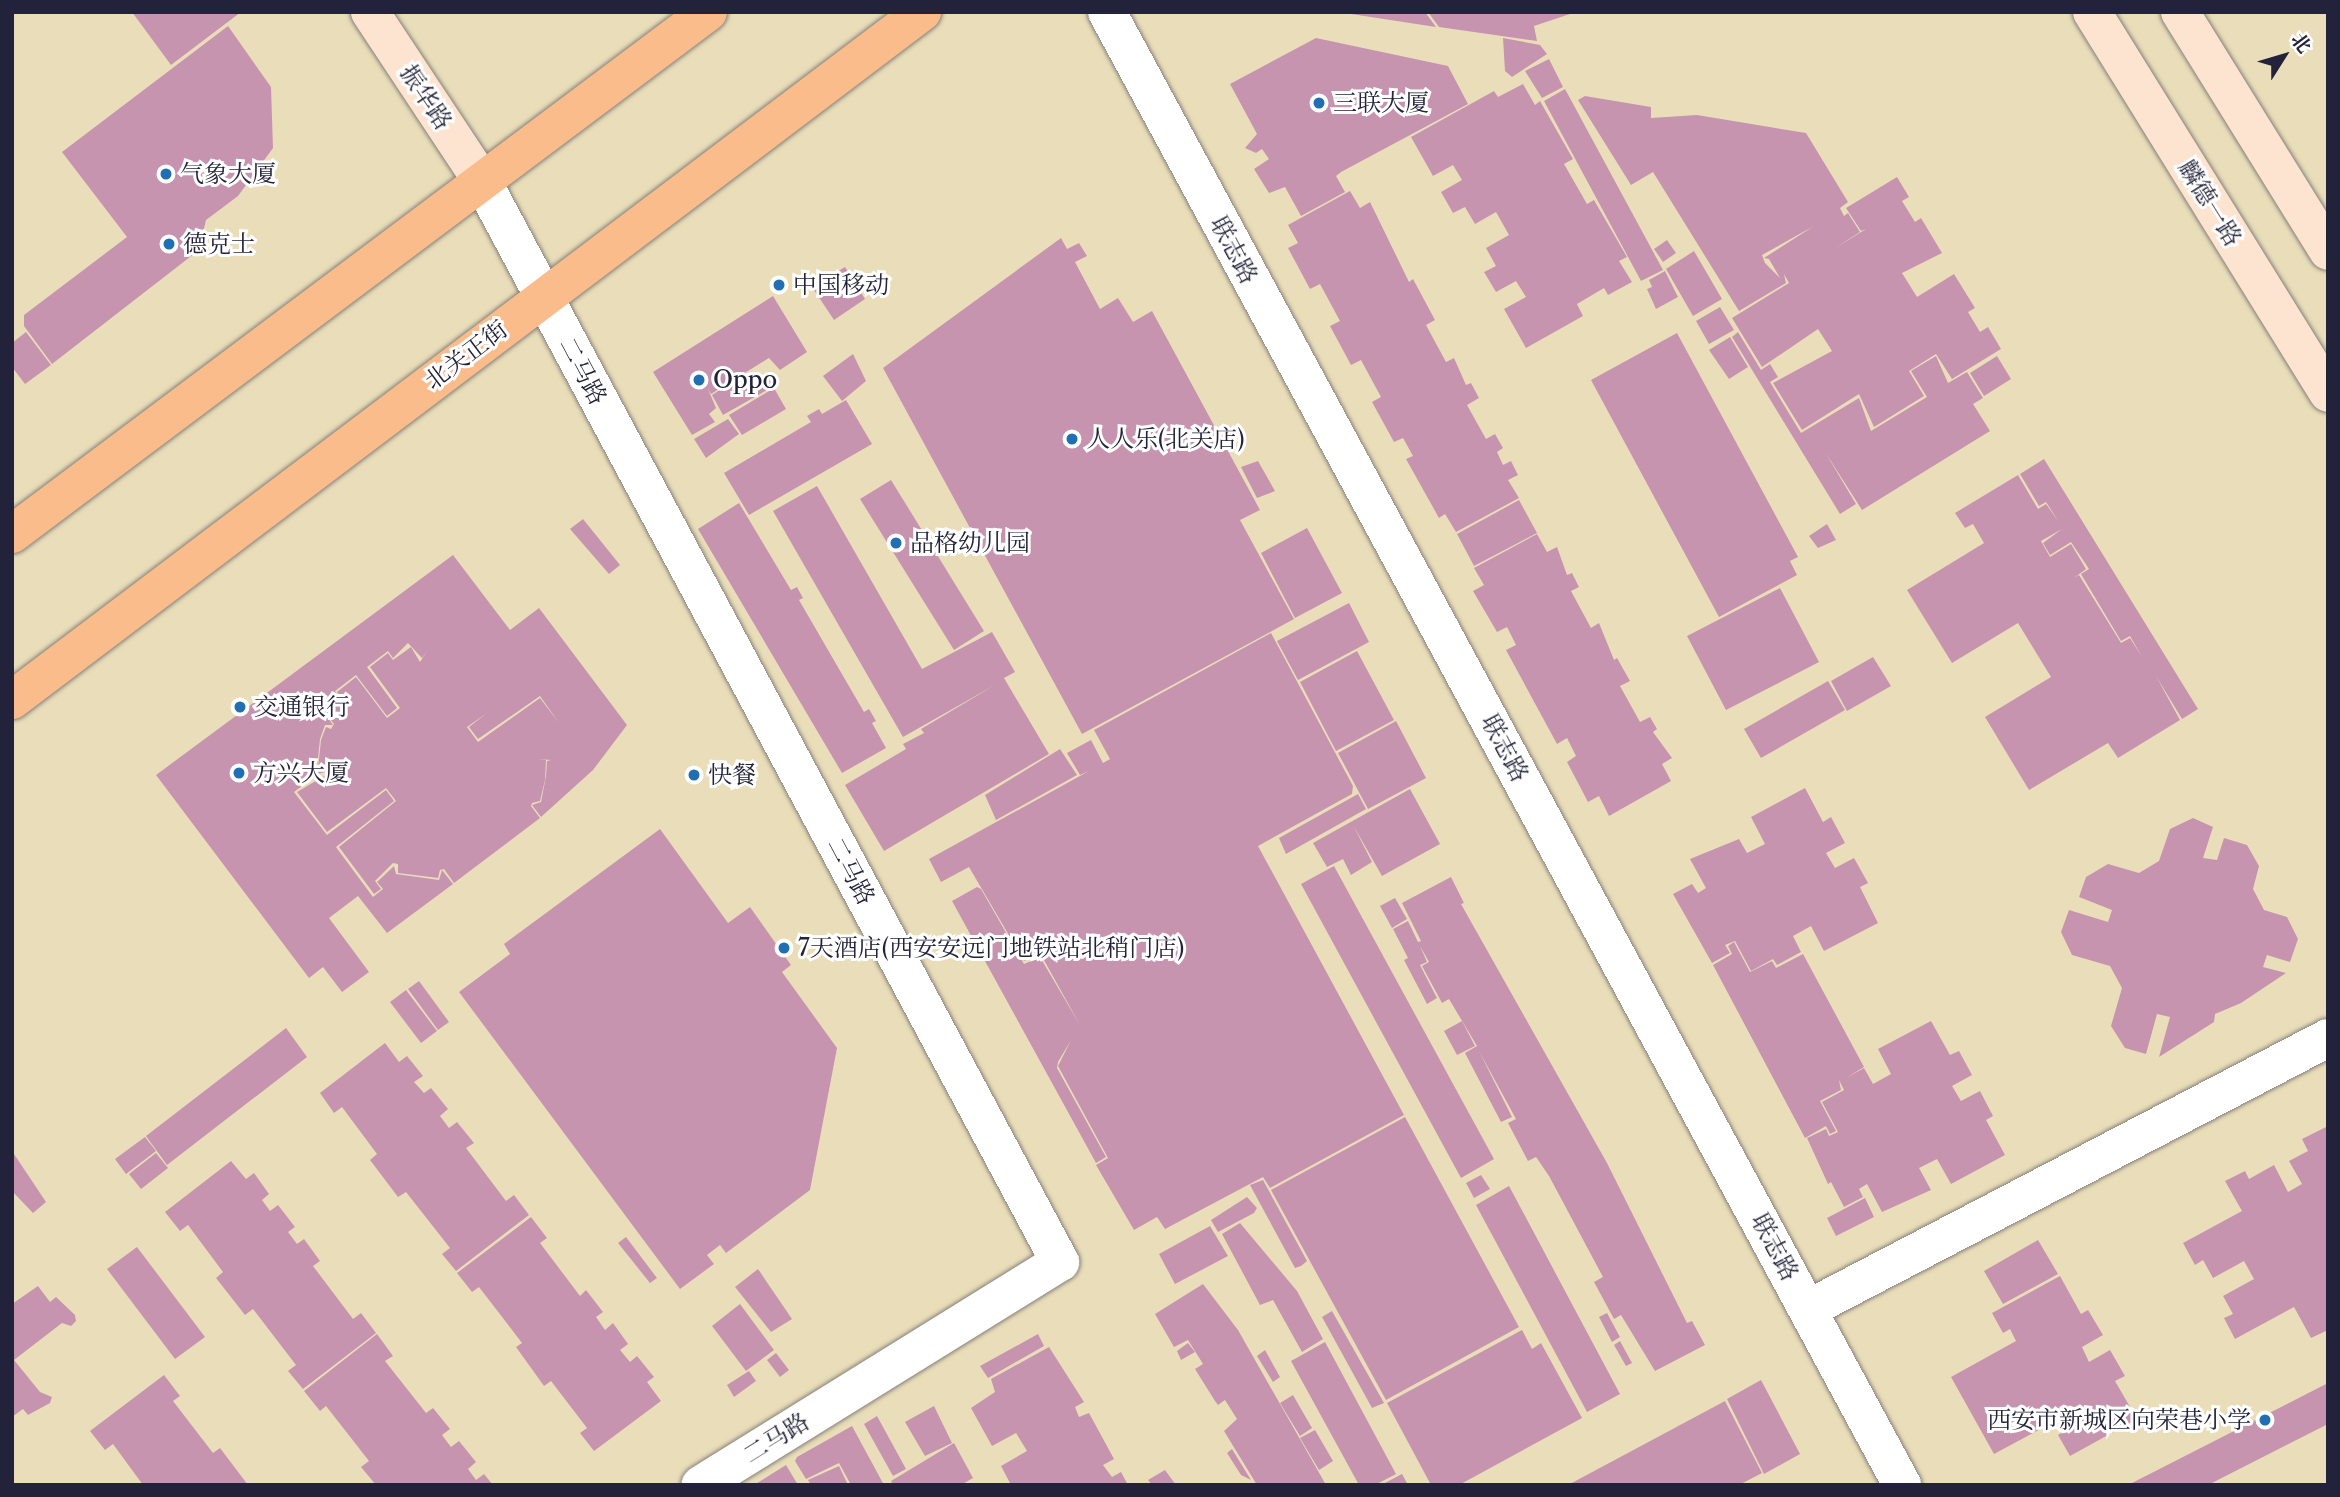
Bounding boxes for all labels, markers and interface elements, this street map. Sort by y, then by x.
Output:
north arrow [2249,21,2319,91]
text: 北 [2286,29,2316,58]
street label: 振华路 [394,59,458,135]
place label: 三联大厦 [1333,89,1429,117]
marker: 三联大厦 [1311,95,1327,111]
street label: 麟德一路 [2172,155,2248,251]
place label: 气象大厦 [180,160,276,188]
marker: 气象大厦 [158,166,174,182]
street label: 联志路 [1204,211,1264,289]
place label: 德克士 [183,230,255,258]
marker: 德克士 [161,236,177,252]
place label: 中国移动 [793,271,889,299]
marker: 中国移动 [771,277,787,293]
street label: 北关正街 [419,315,513,395]
street label: 二马路 [553,332,613,410]
place label: Oppo [713,366,777,394]
marker: Oppo [691,372,707,388]
place label: 人人乐(北关店) [1086,425,1245,453]
marker: 人人乐(北关店) [1064,431,1080,447]
place label: 品格幼儿园 [910,529,1030,557]
marker: 品格幼儿园 [888,535,904,551]
place label: 交通银行 [254,693,350,721]
marker: 交通银行 [232,699,248,715]
street label: 联志路 [1475,709,1535,787]
place label: 方兴大厦 [253,759,349,787]
place label: 快餐 [708,761,756,789]
marker: 方兴大厦 [231,765,247,781]
marker: 快餐 [686,767,702,783]
street label: 二马路 [821,832,881,910]
place label: 7天酒店(西安安远门地铁站北稍门店) [798,934,1184,962]
marker: 7天酒店(西安安远门地铁站北稍门店) [776,940,792,956]
street label: 联志路 [1745,1208,1805,1286]
place label: 西安市新城区向荣巷小学 [1987,1406,2251,1434]
street label: 二马路 [738,1407,814,1469]
marker: 西安市新城区向荣巷小学 [2257,1412,2273,1428]

